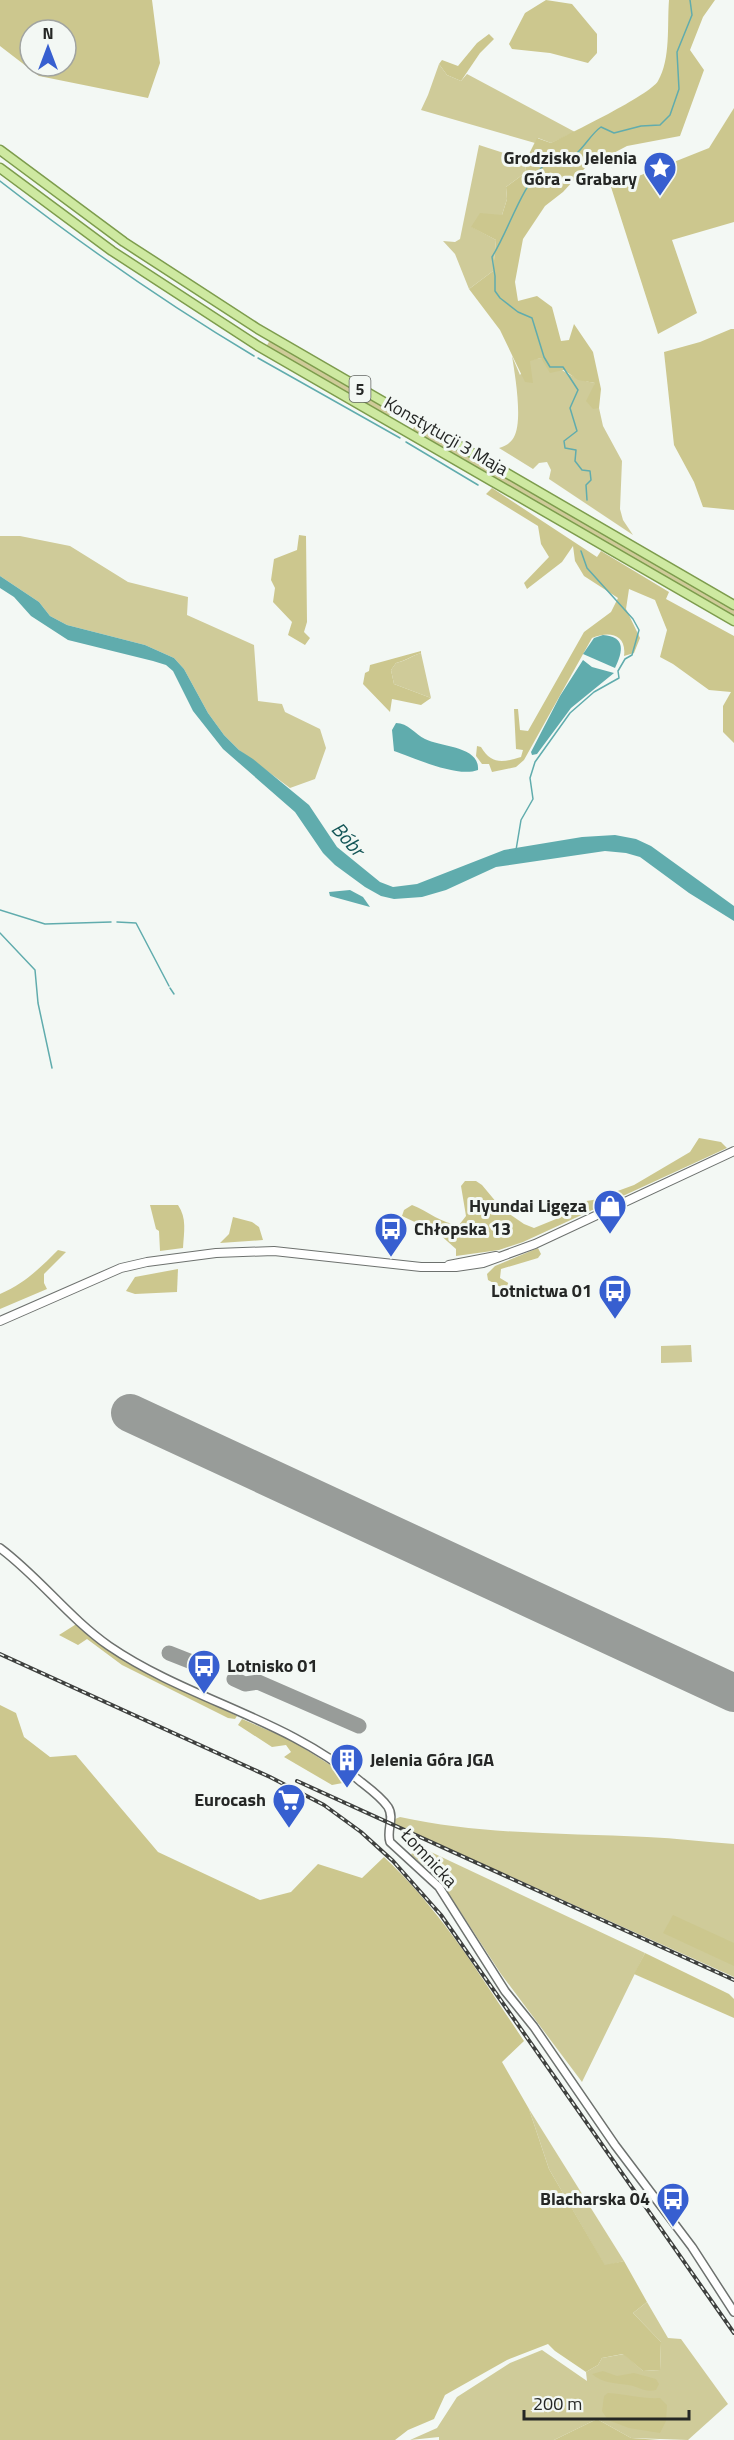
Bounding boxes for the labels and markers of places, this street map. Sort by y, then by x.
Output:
place label: Grodzisko Jelenia Góra - Grabary [504,144,637,192]
place icon: Grodzisko Jelenia Góra - Grabary [642,150,678,197]
shop icon: Hyundai Ligęza [592,1188,628,1235]
place label: Hyundai Ligęza [469,1192,587,1219]
bus stop icon: Chłopska 13 [373,1211,409,1258]
place label: Chłopska 13 [414,1215,511,1242]
bus stop icon: Lotnictwa 01 [597,1273,633,1320]
place label: Lotnictwa 01 [491,1277,592,1304]
bus stop icon: Lotnisko 01 [186,1648,222,1695]
place label: Lotnisko 01 [227,1652,318,1679]
building icon: Jelenia Góra JGA [329,1742,365,1789]
place label: Jelenia Góra JGA [370,1746,494,1773]
supermarket icon: Eurocash [271,1782,307,1829]
place label: Eurocash [194,1786,266,1813]
bus stop icon: Blacharska 04 [655,2181,691,2228]
place label: Blacharska 04 [540,2185,650,2212]

